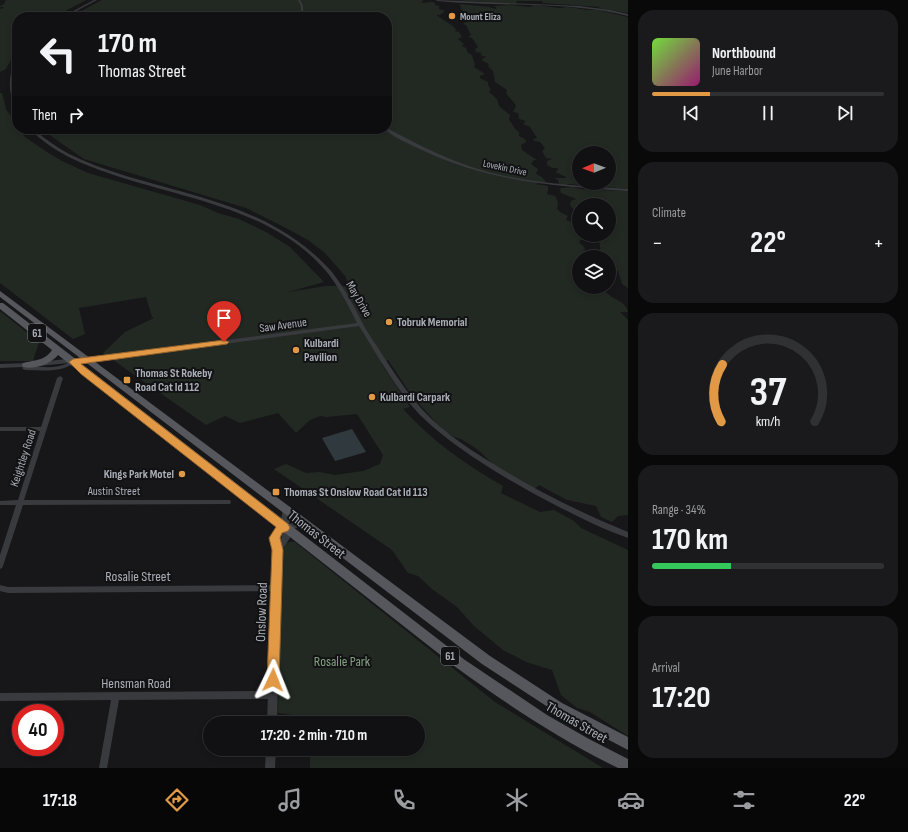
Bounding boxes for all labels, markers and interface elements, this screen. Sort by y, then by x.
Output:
marker: Mount Eliza [447,11,457,21]
place label: Mount Eliza [460,11,501,23]
text: 170 m [98,27,157,60]
icon: left [32,28,84,80]
text: Northbound [712,44,776,63]
text: Thomas Street [98,61,186,82]
text: June Harbor [712,63,763,79]
icon: previous [680,102,702,124]
icon: pause [757,102,779,124]
icon: next [834,102,856,124]
icon: right [65,104,87,126]
text: Then [32,106,57,125]
north arrow [572,146,616,190]
map controls [572,146,616,294]
street label: Lovekin Drive [482,157,528,178]
button: search [572,198,616,242]
text: Climate [652,205,686,221]
text: 22° [750,225,786,261]
text: − [652,230,663,257]
text: + [873,230,884,257]
button: layers [572,250,616,294]
street label: May Drive [342,279,375,320]
pin [207,301,241,342]
icon: arrive [213,307,235,329]
street label: Saw Avenue [258,315,308,336]
place label: Tobruk Memorial [397,315,467,330]
marker: Tobruk Memorial [384,317,394,327]
road number: 61 [28,324,46,342]
place label: Kulbardi Pavilion [304,336,339,365]
marker: Kulbardi Pavilion [291,345,301,355]
place label: Thomas St Rokeby Road Cat Id 112 [135,366,212,395]
text: 37 [750,368,787,417]
marker: Thomas St Rokeby Road Cat Id 112 [122,375,132,385]
place label: Kulbardi Carpark [380,390,450,405]
marker: Kulbardi Carpark [367,392,377,402]
text: km/h [756,413,780,430]
street label: Keightley Road [7,428,40,489]
place label: Kings Park Motel [104,467,174,482]
marker: Kings Park Motel [177,469,187,479]
street label: Austin Street [87,484,141,499]
place label: Thomas St Onslow Road Cat Id 113 [284,485,428,500]
marker: Thomas St Onslow Road Cat Id 113 [271,487,281,497]
text: Range · 34% [652,502,706,518]
street label: Thomas Street [284,507,349,562]
text: 170 km [652,522,728,558]
street label: Rosalie Street [105,568,171,585]
street label: Onslow Road [252,582,271,642]
road number: 61 [441,647,459,665]
park label: Rosalie Park [314,653,371,670]
position arrow [252,659,294,701]
text: Arrival [652,660,680,676]
street label: Hensman Road [101,675,171,692]
text: 17:20 [652,680,711,716]
street label: Thomas Street [543,698,611,747]
speed limit sign: 40 [12,704,64,756]
text: 17:20 · 2 min · 710 m [261,726,367,745]
icon: directions [163,786,191,814]
icon: music [276,786,304,814]
icon: phone [390,786,418,814]
icon: climate [503,786,531,814]
icon: car [617,786,645,814]
icon: filters [730,786,758,814]
text: 17:18 [43,790,77,811]
text: 22° [844,790,865,811]

